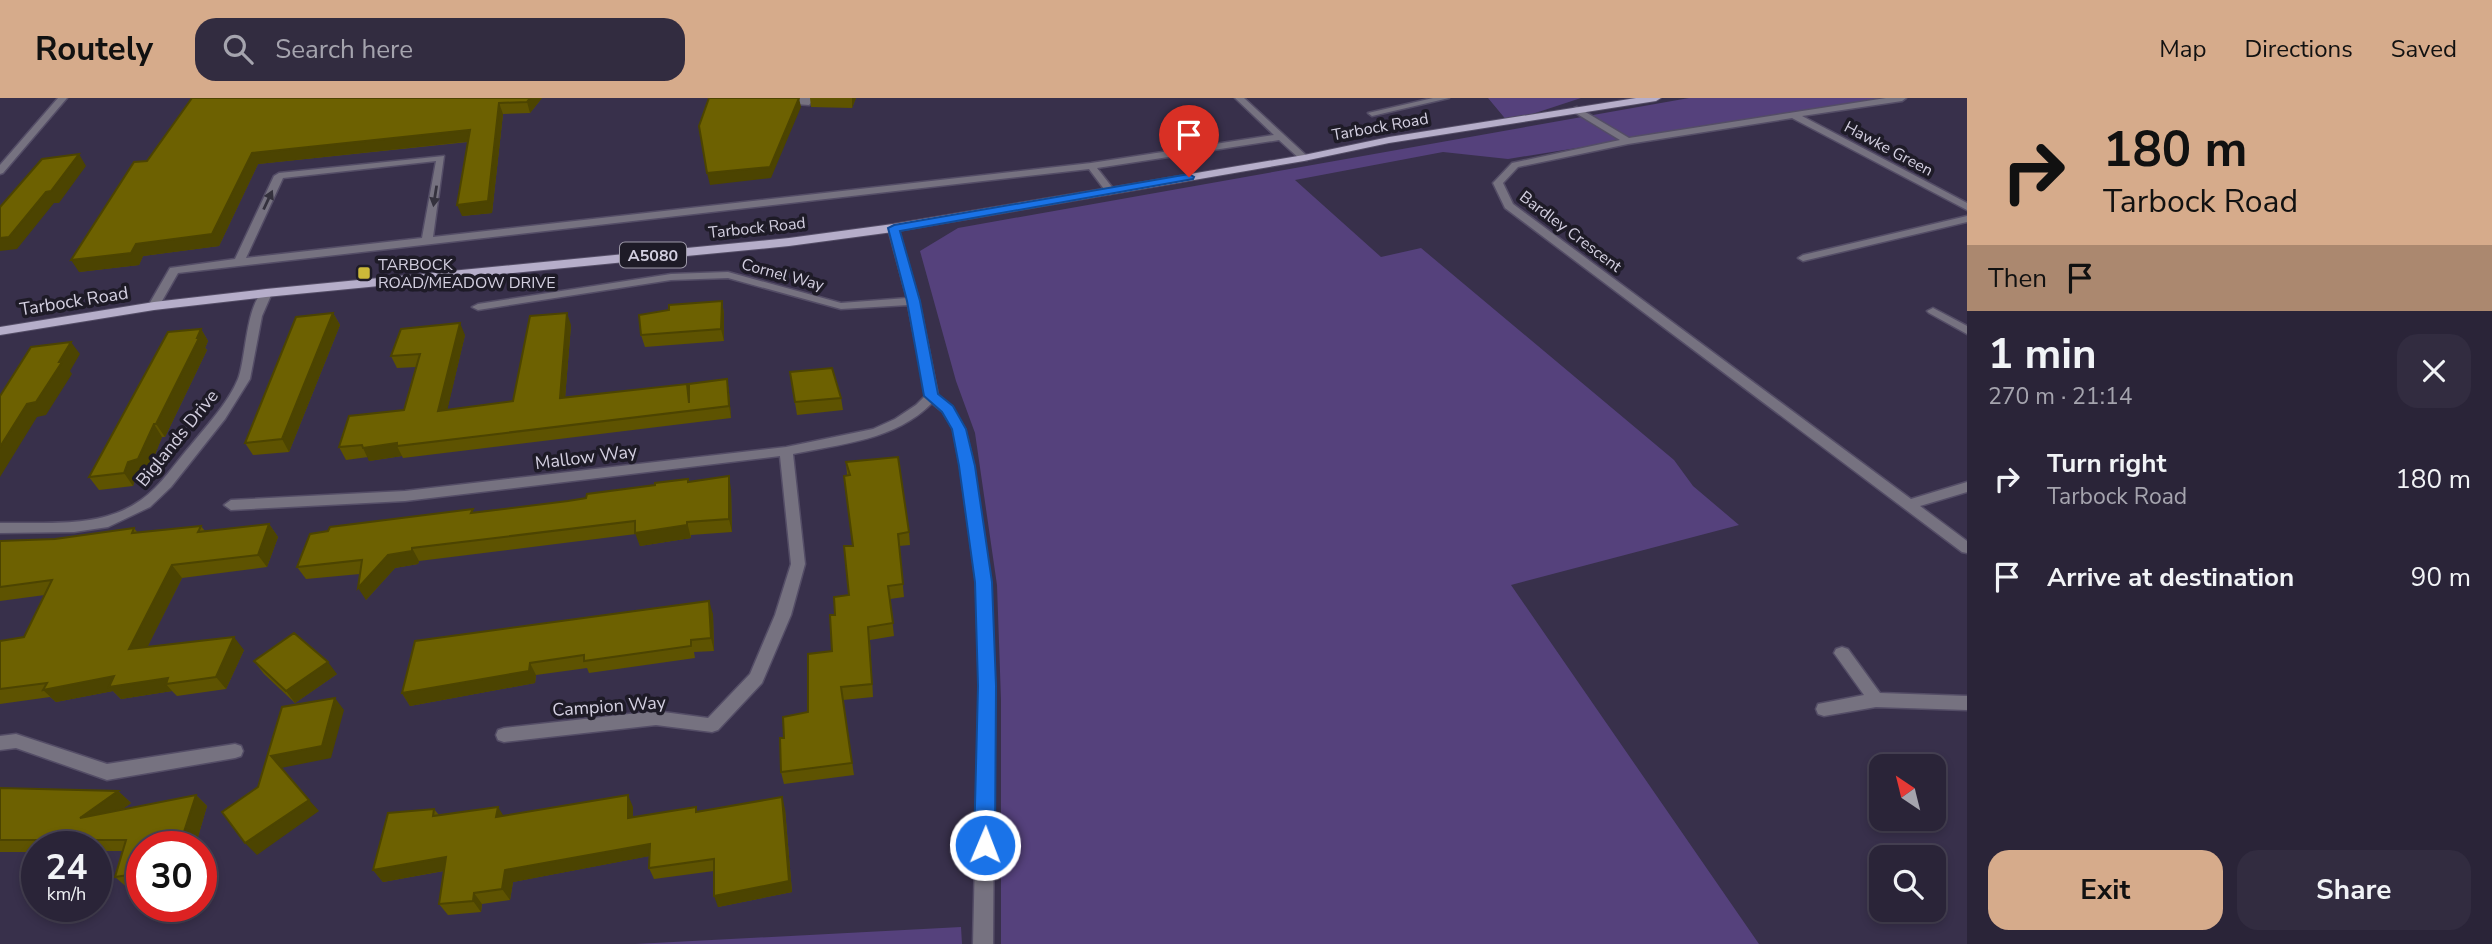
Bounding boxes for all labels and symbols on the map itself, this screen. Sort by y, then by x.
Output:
pin [1159,105,1219,177]
street label: Tarbock Road [1330,108,1430,146]
street label: Hawke Green [1840,116,1937,182]
one-way arrow [429,185,440,207]
street label: Bardley Crescent [1515,186,1626,278]
one-way arrow [262,190,274,210]
street label: Tarbock Road [707,212,807,244]
road number: A5080 [620,242,686,267]
street label: Cornel Way [739,253,827,297]
place label: TARBOCK ROAD/MEADOW DRIVE [378,254,556,294]
marker: TARBOCK ROAD/MEADOW DRIVE [356,265,372,281]
street label: Tarbock Road [18,281,130,321]
street label: Biglands Drive [130,384,224,492]
street label: Mallow Way [534,439,639,475]
street label: Campion Way [551,690,667,722]
north arrow [1869,754,1946,831]
position arrow [948,808,1022,882]
speed limit sign: 30 [126,831,217,922]

